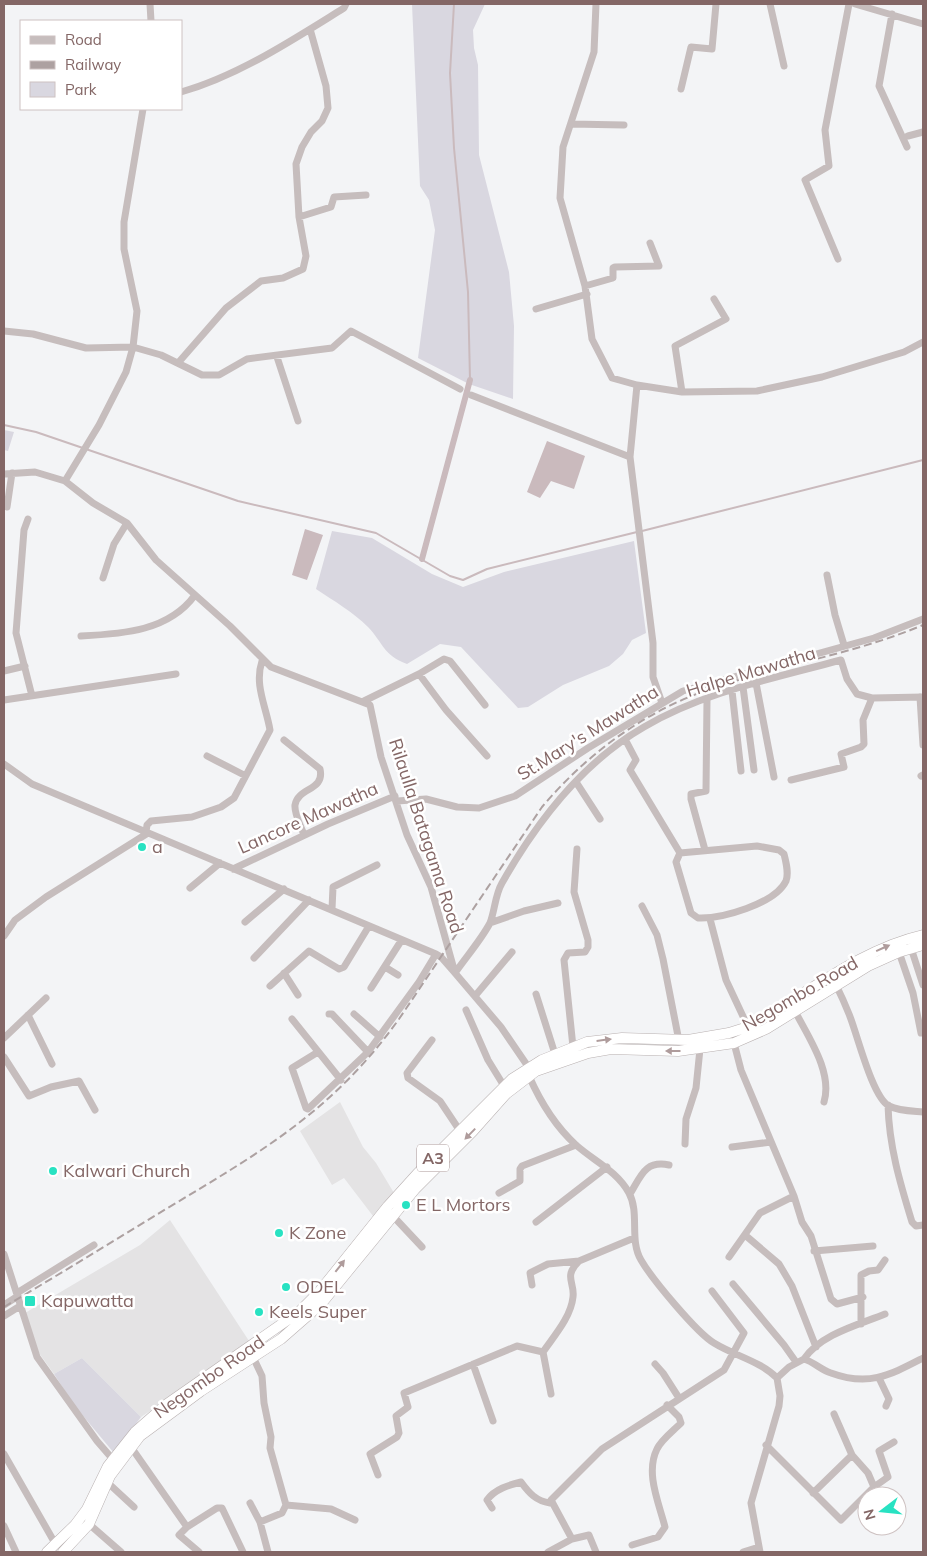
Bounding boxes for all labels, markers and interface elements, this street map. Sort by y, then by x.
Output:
legend [20,20,182,110]
text: Road [65,30,102,49]
text: Railway [65,55,121,74]
text: Park [65,80,97,99]
street label: Halpe Mawatha [683,641,818,702]
street label: St.Mary's Mawatha [513,680,663,785]
street label: Rilaulla Batagama Road [384,736,469,936]
street label: Lancore Mawatha [234,776,382,859]
place label: a [152,835,163,858]
marker: a [136,841,148,853]
one-way arrow [876,944,890,952]
street label: Negombo Road [738,951,862,1036]
one-way arrow [596,1036,612,1044]
one-way arrow [664,1047,680,1055]
one-way arrow [464,1128,476,1140]
road number: A3 [417,1144,449,1172]
place label: Kalwari Church [63,1159,190,1182]
marker: Kalwari Church [47,1165,59,1177]
place label: E L Mortors [416,1193,510,1216]
marker: E L Mortors [400,1199,412,1211]
place label: K Zone [289,1221,346,1244]
marker: K Zone [273,1227,285,1239]
one-way arrow [335,1260,346,1273]
place label: ODEL [296,1275,344,1298]
marker: ODEL [280,1281,292,1293]
place label: Kapuwatta [41,1289,134,1312]
marker: Kapuwatta [23,1294,37,1308]
place label: Keels Super [269,1300,367,1323]
marker: Keels Super [253,1306,265,1318]
street label: Negombo Road [149,1330,269,1423]
north arrow [857,1486,907,1536]
text: N [859,1507,880,1522]

